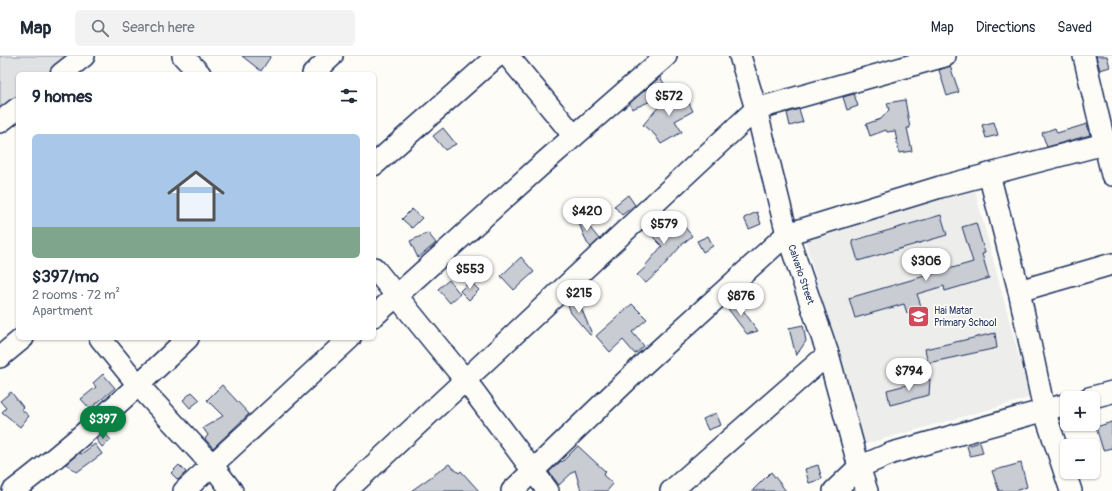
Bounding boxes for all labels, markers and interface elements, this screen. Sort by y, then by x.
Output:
search box [75,10,355,46]
text: Map [20,16,51,40]
icon: search [89,17,111,39]
text: Search here [121,18,195,37]
text: Map [931,19,954,36]
text: Directions [976,19,1035,36]
text: Saved [1057,19,1092,36]
pin: $572 [645,83,693,117]
icon: filters [338,85,360,107]
text: 9 homes [32,86,92,107]
text: $572 [655,88,683,104]
icon: home [160,160,232,232]
pin: $420 [563,198,611,232]
text: $420 [572,203,602,219]
pin: $579 [640,211,688,245]
text: $579 [650,216,678,232]
street label: Calvario Street [785,243,817,307]
pin: $306 [902,248,950,282]
text: $306 [911,253,941,269]
pin: $553 [446,256,494,290]
text: $553 [456,261,484,277]
text: $397/mo [32,266,99,287]
pin: $215 [555,280,603,314]
pin: $876 [717,283,765,317]
text: $215 [566,285,592,301]
text: 2 rooms · 72 m² [32,287,120,303]
text: $876 [727,288,755,304]
text: Apartment [32,303,93,319]
school or university icon: Hai Matar Primary School [905,304,931,330]
place label: Hai Matar Primary School [934,305,997,329]
pin: $794 [885,358,933,392]
text: $794 [895,363,923,379]
map controls [1060,391,1100,479]
button: + [1060,391,1100,431]
pin: $397 [79,406,127,440]
text: $397 [89,411,117,427]
button: − [1060,439,1100,479]

